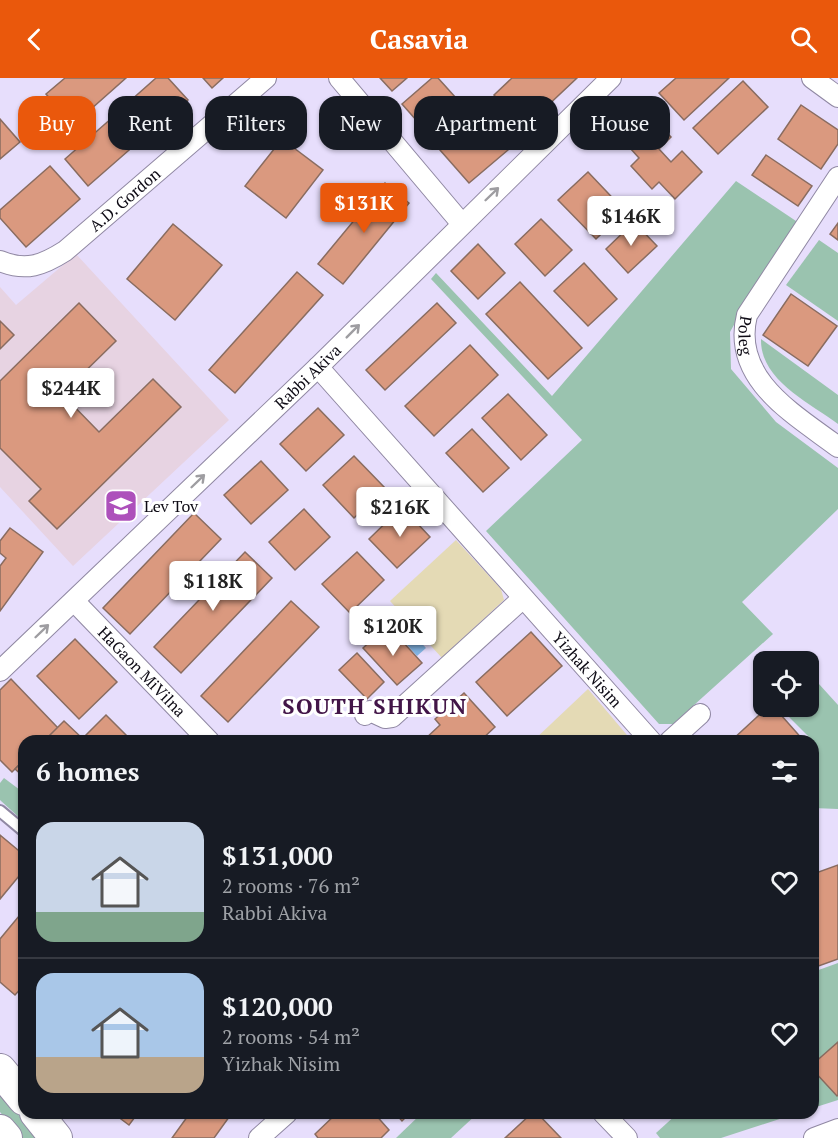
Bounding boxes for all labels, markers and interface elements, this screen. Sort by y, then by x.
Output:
text: Casavia [370,21,468,57]
icon: back [18,23,51,56]
icon: search [787,23,820,56]
chip: Buy [18,96,96,150]
chip: Rent [108,96,193,150]
chip: Filters [205,96,307,150]
chip: New [319,96,402,150]
chip: Apartment [414,96,558,150]
chip: House [570,96,670,150]
street label: A.D. Gordon [84,162,165,236]
pin: $131K [322,183,406,234]
one-way arrow [485,187,500,202]
text: $131K [334,189,394,216]
pin: $146K [589,196,673,247]
text: $146K [601,202,661,229]
street label: Poleg [733,314,758,358]
one-way arrow [346,324,361,339]
street label: Rabbi Akiva [270,339,346,414]
pin: $244K [29,368,113,419]
text: $244K [41,374,101,401]
one-way arrow [191,474,206,489]
pin: $216K [358,487,442,538]
school or university icon: Lev Tov [103,488,139,524]
text: $216K [370,493,430,520]
place label: Lev Tov [144,495,199,517]
pin: $118K [171,561,255,612]
text: $118K [183,567,243,594]
pin: $120K [351,606,435,657]
text: $120K [363,612,423,639]
street label: HaGaon MiVilna [93,621,191,722]
one-way arrow [35,624,50,638]
street label: Yizhak Nisim [548,627,627,712]
map controls [753,651,819,717]
button: locate [753,651,819,717]
district label: SOUTH SHIKUN [282,691,468,720]
text: 6 homes [36,754,140,788]
icon: filters [768,755,801,788]
text: $131,000 [222,838,333,872]
icon: home [84,846,156,918]
icon: heart [768,866,801,899]
text: 2 rooms · 76 m² [222,872,360,899]
text: Rabbi Akiva [222,899,327,926]
text: $120,000 [222,989,333,1023]
icon: home [84,997,156,1069]
icon: heart [768,1017,801,1050]
text: 2 rooms · 54 m² [222,1023,360,1050]
text: Yizhak Nisim [222,1050,340,1077]

